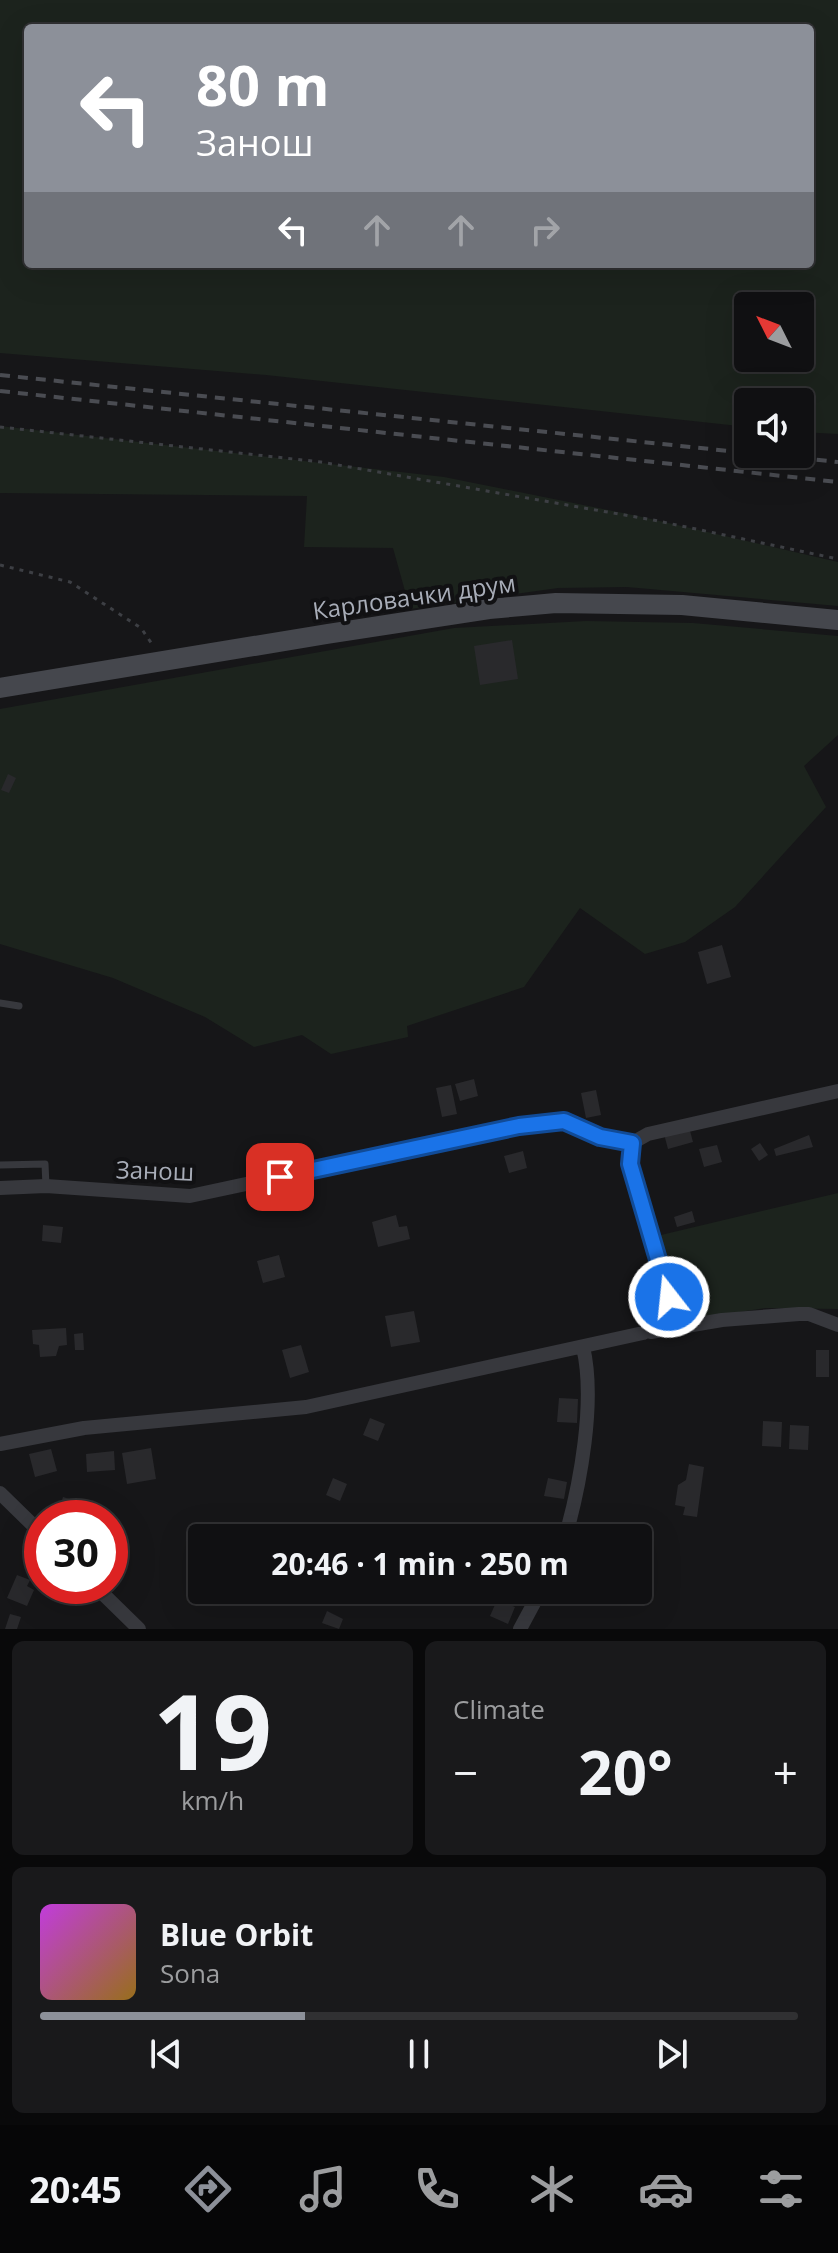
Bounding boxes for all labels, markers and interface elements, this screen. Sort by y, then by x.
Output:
text: 80 m [196,46,330,122]
icon: left [64,56,168,160]
text: Занош [196,118,313,167]
icon: left [271,208,315,252]
icon: ahead [355,208,399,252]
icon: ahead [439,208,483,252]
icon: right [523,208,567,252]
north arrow [734,292,814,372]
map controls [734,292,814,468]
button: sound [734,388,814,468]
street label: Карловачки друм [310,565,518,627]
pin [246,1143,314,1211]
street label: Занош [115,1152,195,1188]
icon: arrive [258,1155,302,1199]
position arrow [627,1255,711,1339]
speed limit sign: 30 [24,1500,128,1604]
text: 20:46 · 1 min · 250 m [271,1543,569,1584]
text: 19 [153,1659,272,1800]
text: Climate [453,1691,545,1727]
text: 20° [578,1731,673,1813]
text: − [453,1742,478,1802]
text: + [773,1742,798,1802]
text: km/h [181,1782,244,1818]
text: Blue Orbit [160,1914,313,1955]
text: Sona [160,1955,220,1991]
icon: previous [144,2032,188,2076]
icon: pause [397,2032,441,2076]
icon: next [650,2032,694,2076]
icon: directions [180,2161,236,2217]
icon: music [295,2161,351,2217]
icon: phone [409,2161,465,2217]
icon: climate [524,2161,580,2217]
icon: car [638,2161,694,2217]
icon: filters [753,2161,809,2217]
text: 20:45 [29,2165,122,2214]

